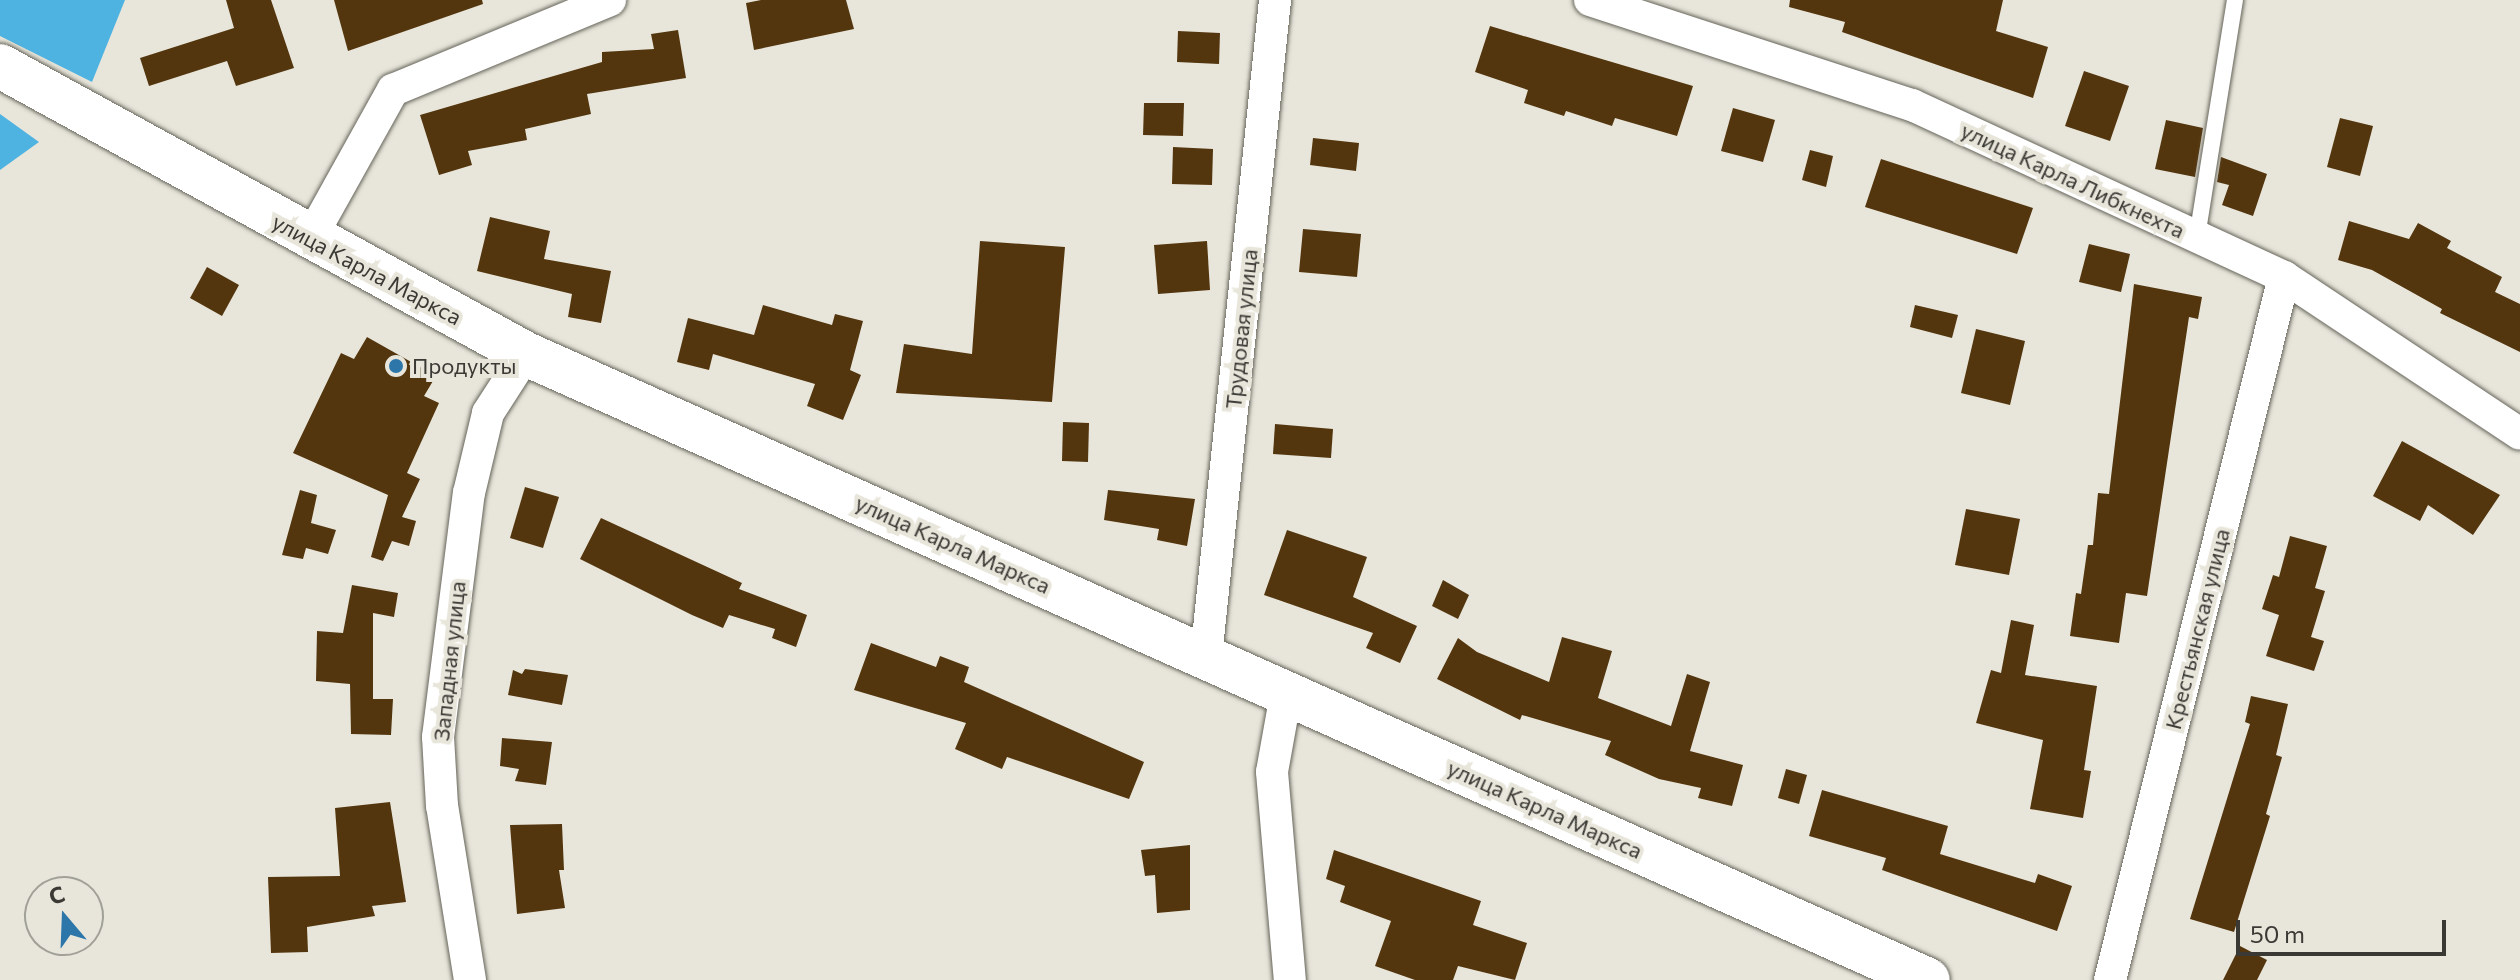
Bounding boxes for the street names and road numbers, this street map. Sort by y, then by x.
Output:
street label: улица Карла Либкнехта [1957,117,2189,243]
street label: улица Карла Маркса [268,208,466,330]
street label: Трудовая улица [1219,248,1263,410]
street label: улица Карла Маркса [852,489,1054,599]
street label: Крестьянская улица [2159,526,2235,732]
street label: Западная улица [427,580,471,742]
street label: улица Карла Маркса [1444,754,1646,864]

